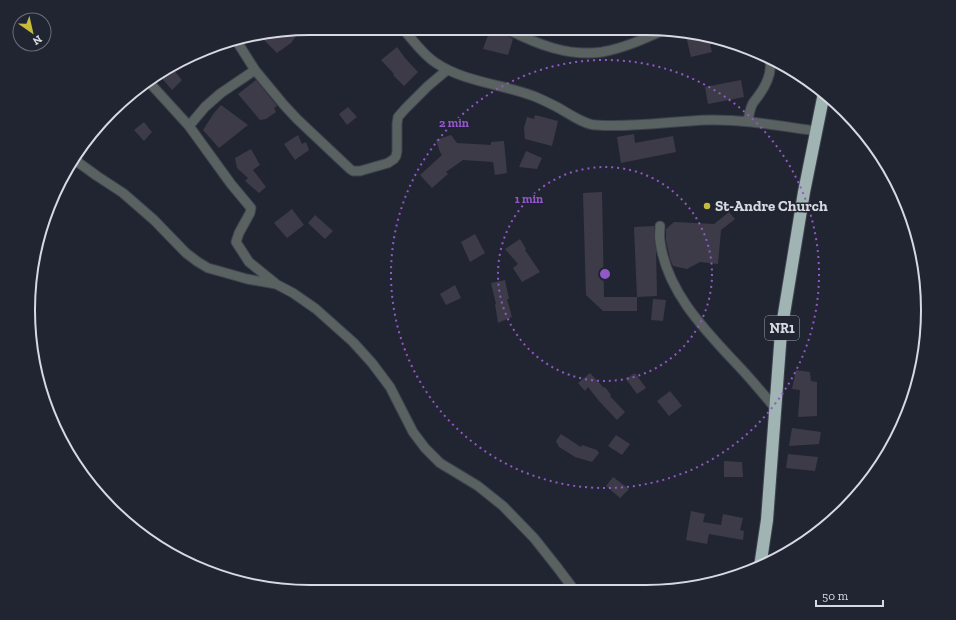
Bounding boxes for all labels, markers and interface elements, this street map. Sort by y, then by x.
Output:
north arrow [12,12,52,52]
text: N [30,32,44,48]
text: 2 min [439,116,469,130]
text: 1 min [515,192,543,206]
place label: St-Andre Church [715,197,828,215]
marker: St-Andre Church [702,201,712,211]
centre of rings [598,267,612,281]
road number: NR1 [765,316,799,340]
scale bar [816,582,883,608]
text: 50 m [822,589,849,603]

